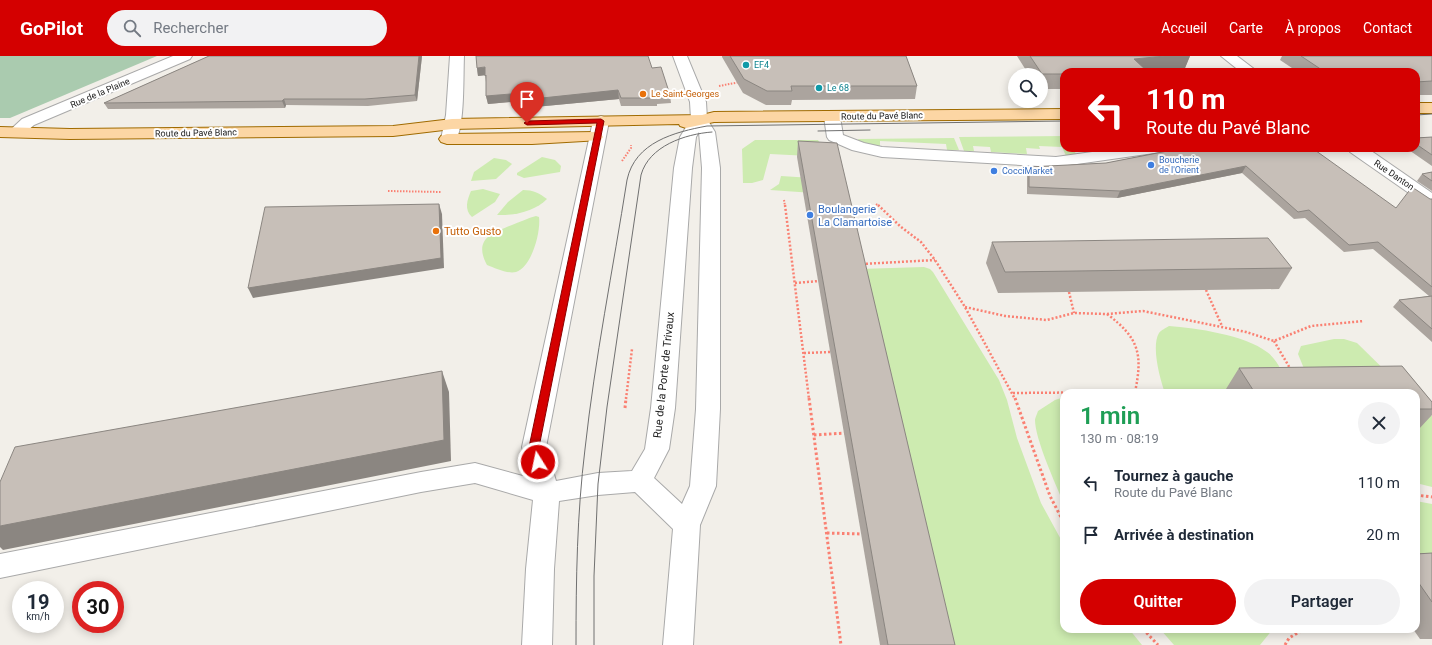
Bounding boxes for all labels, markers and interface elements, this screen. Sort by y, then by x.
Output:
search box [107,10,387,46]
text: GoPilot [20,17,83,40]
icon: search [121,17,143,39]
text: Rechercher [153,19,229,37]
text: Accueil [1161,20,1207,36]
text: Carte [1229,20,1263,36]
text: À propos [1285,20,1341,36]
text: Contact [1363,20,1412,36]
marker: EF4 [741,60,751,70]
place label: EF4 [754,60,769,70]
map controls [1008,68,1048,108]
button: search [1008,68,1048,108]
street label: Rue de la Plaine [69,76,131,110]
pin [510,82,544,123]
marker: Le 68 [814,83,824,93]
place label: Le 68 [827,83,849,93]
text: 110 m [1146,83,1225,116]
icon: left [1080,84,1132,136]
icon: arrive [516,88,538,110]
marker: Le Saint-Georges [638,89,648,99]
place label: Le Saint-Georges [651,89,720,99]
street label: Route du Pavé Blanc [841,110,923,122]
text: Route du Pavé Blanc [1146,117,1310,138]
street label: Route du Pavé Blanc [155,127,237,139]
place label: Boucherie de l'Orient [1159,155,1199,175]
street label: Rue Danton [1372,158,1416,192]
marker: Boucherie de l'Orient [1146,160,1156,170]
marker: CocciMarket [989,166,999,176]
place label: CocciMarket [1002,166,1053,176]
place label: Boulangerie La Clamartoise [818,203,892,229]
marker: Boulangerie La Clamartoise [805,210,815,220]
place label: Tutto Gusto [444,225,501,238]
marker: Tutto Gusto [431,226,441,236]
street label: Rue de la Porte de Trivaux [651,311,677,439]
text: 1 min [1080,402,1140,430]
button: close [1358,402,1400,444]
text: 130 m · 08:19 [1080,431,1159,446]
position arrow [517,441,559,483]
text: Tournez à gauche [1114,467,1233,485]
icon: left [1080,472,1102,494]
text: 110 m [1358,474,1400,492]
text: Route du Pavé Blanc [1114,485,1232,500]
icon: arrive [1080,524,1102,546]
text: Arrivée à destination [1114,526,1254,544]
text: 20 m [1366,526,1400,544]
button: Quitter [1080,579,1236,625]
button: Partager [1244,579,1400,625]
speed limit sign: 30 [72,581,124,633]
text: 19 [27,590,49,614]
text: km/h [26,611,50,622]

